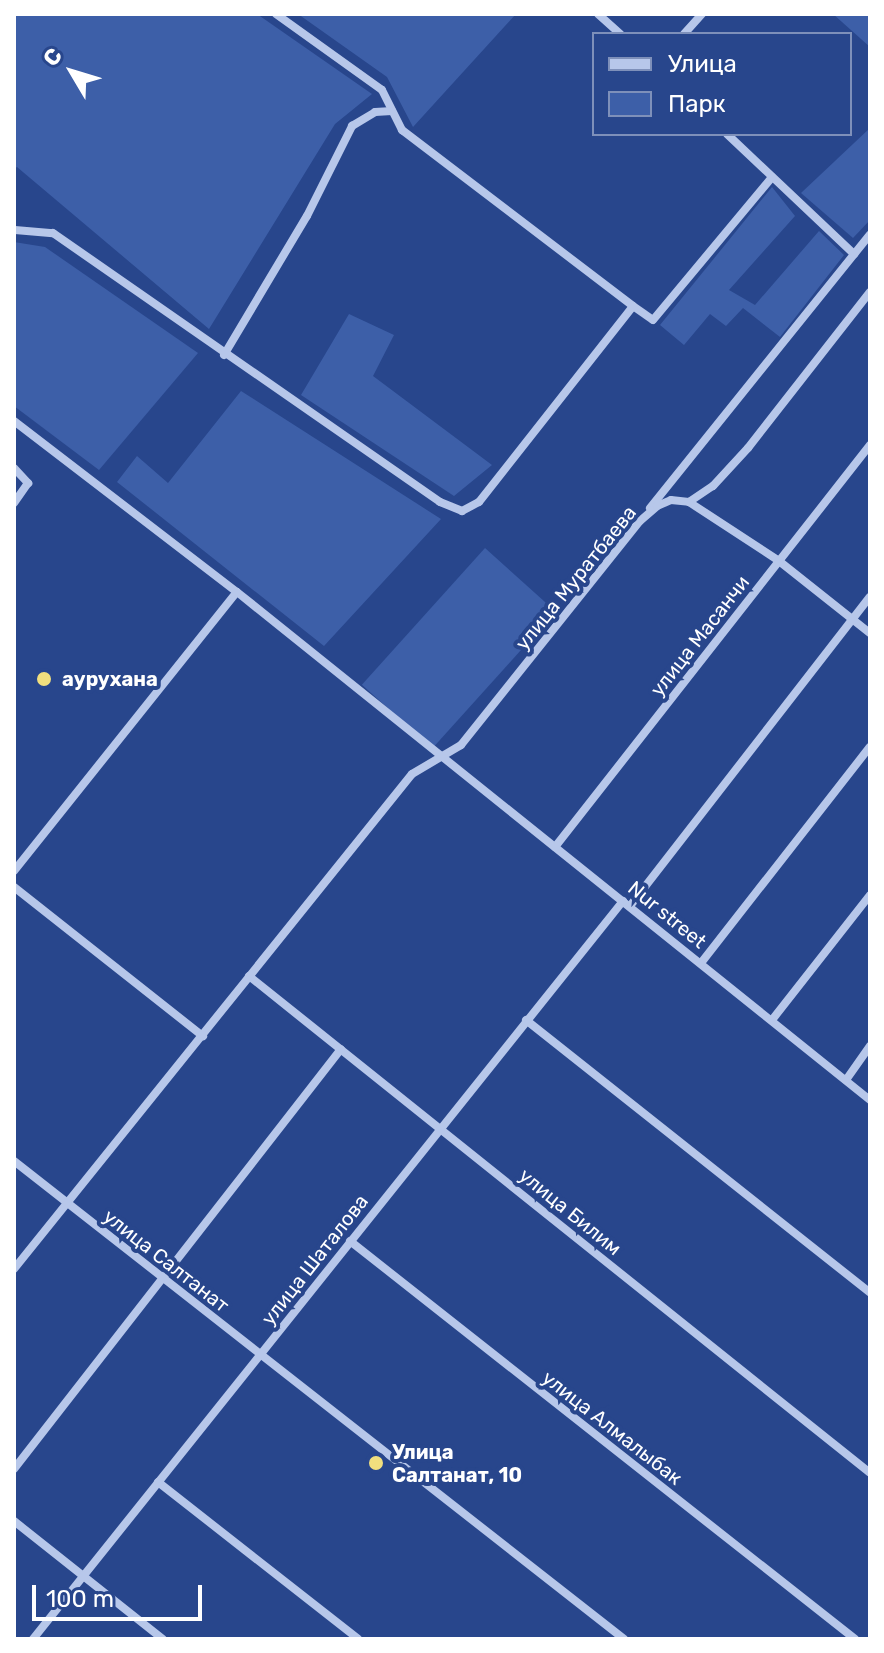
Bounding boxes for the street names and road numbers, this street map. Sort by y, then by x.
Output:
street label: улица Муратбаева [510,501,642,655]
street label: улица Масанчи [645,571,755,701]
street label: Nur street [623,876,711,954]
street label: улица Билим [514,1163,626,1261]
street label: улица Шаталова [257,1190,373,1330]
street label: улица Салтанат [98,1204,234,1318]
street label: улица Алмалыбак [537,1366,687,1490]

